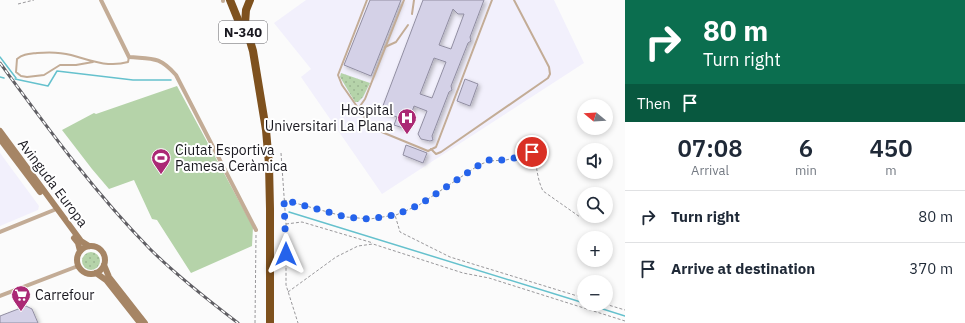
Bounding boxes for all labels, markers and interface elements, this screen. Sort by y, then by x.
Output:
text: 80 m [703,12,768,49]
icon: right [637,16,689,68]
road number: N-340 [219,21,267,43]
text: Turn right [703,48,781,71]
icon: arrive [679,92,701,114]
text: Then [637,94,671,113]
north arrow [577,99,613,135]
map controls [577,99,613,311]
place label: Hospital Universitari La Plana [265,101,394,135]
hospital icon: Hospital Universitari La Plana [396,107,418,135]
text: 07:08 [677,132,743,164]
text: 6 [799,132,813,164]
text: 450 [869,132,913,164]
street label: Avinguda Europa [14,135,92,231]
pin [515,135,549,169]
place label: Ciutat Esportiva Pamesa Ceràmica [175,141,288,175]
icon: arrive [521,141,543,163]
button: sound [577,143,613,179]
sports icon: Ciutat Esportiva Pamesa Ceràmica [150,147,172,175]
text: Arrival [691,162,729,179]
text: min [795,162,817,179]
text: m [885,162,897,179]
button: search [577,187,613,223]
icon: right [637,206,659,228]
text: Turn right [671,207,740,226]
text: 80 m [918,207,953,226]
button: + [577,231,613,267]
position arrow [265,233,307,275]
icon: arrive [637,258,659,280]
text: Arrive at destination [671,259,815,278]
text: 370 m [909,259,953,278]
button: − [577,275,613,311]
supermarket icon: Carrefour [10,284,32,312]
place label: Carrefour [35,286,94,304]

